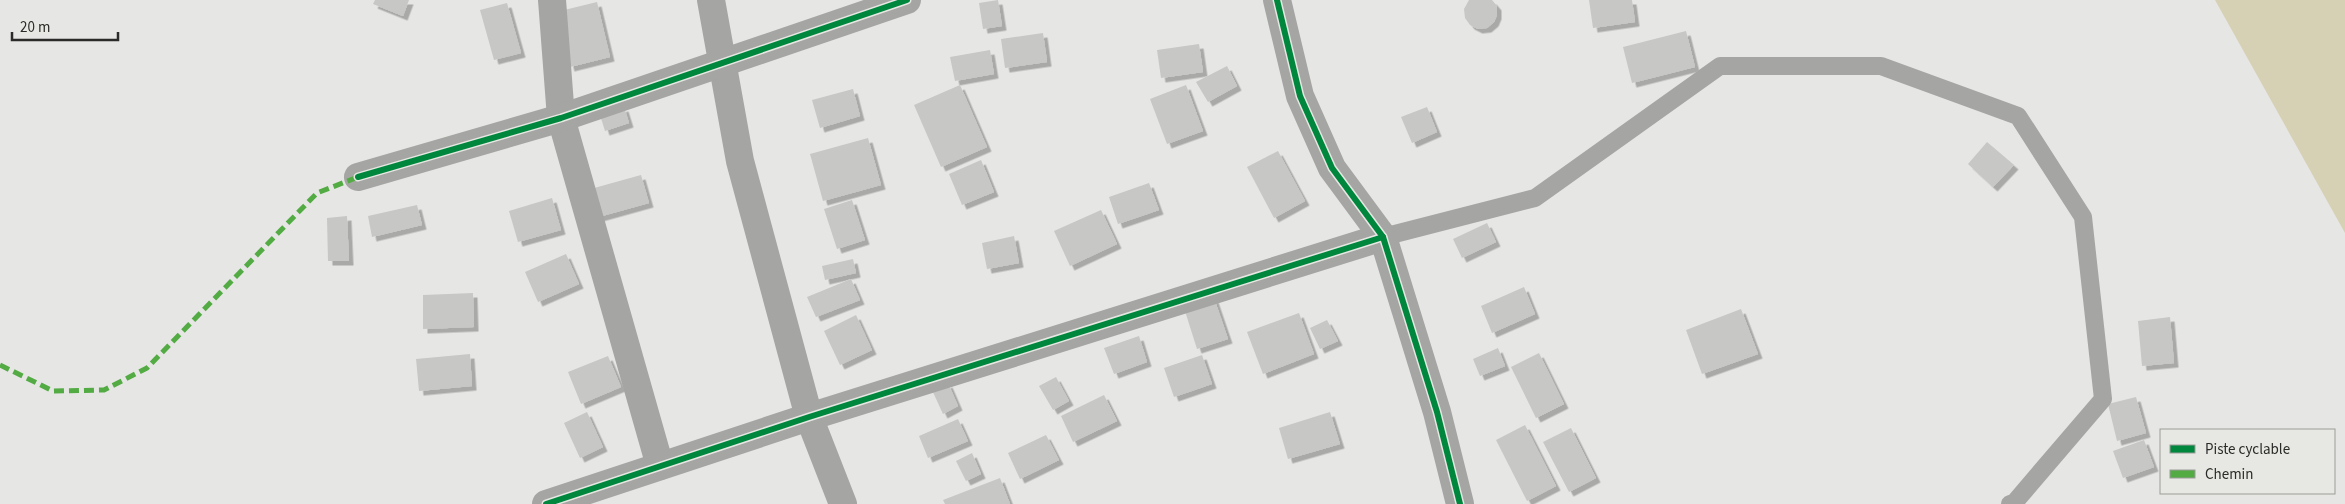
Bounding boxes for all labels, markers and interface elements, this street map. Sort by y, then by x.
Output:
scale bar [12,10,119,42]
text: 20 m [20,17,50,38]
legend [2160,429,2335,494]
text: Piste cyclable [2205,439,2290,460]
text: Chemin [2205,464,2254,485]

